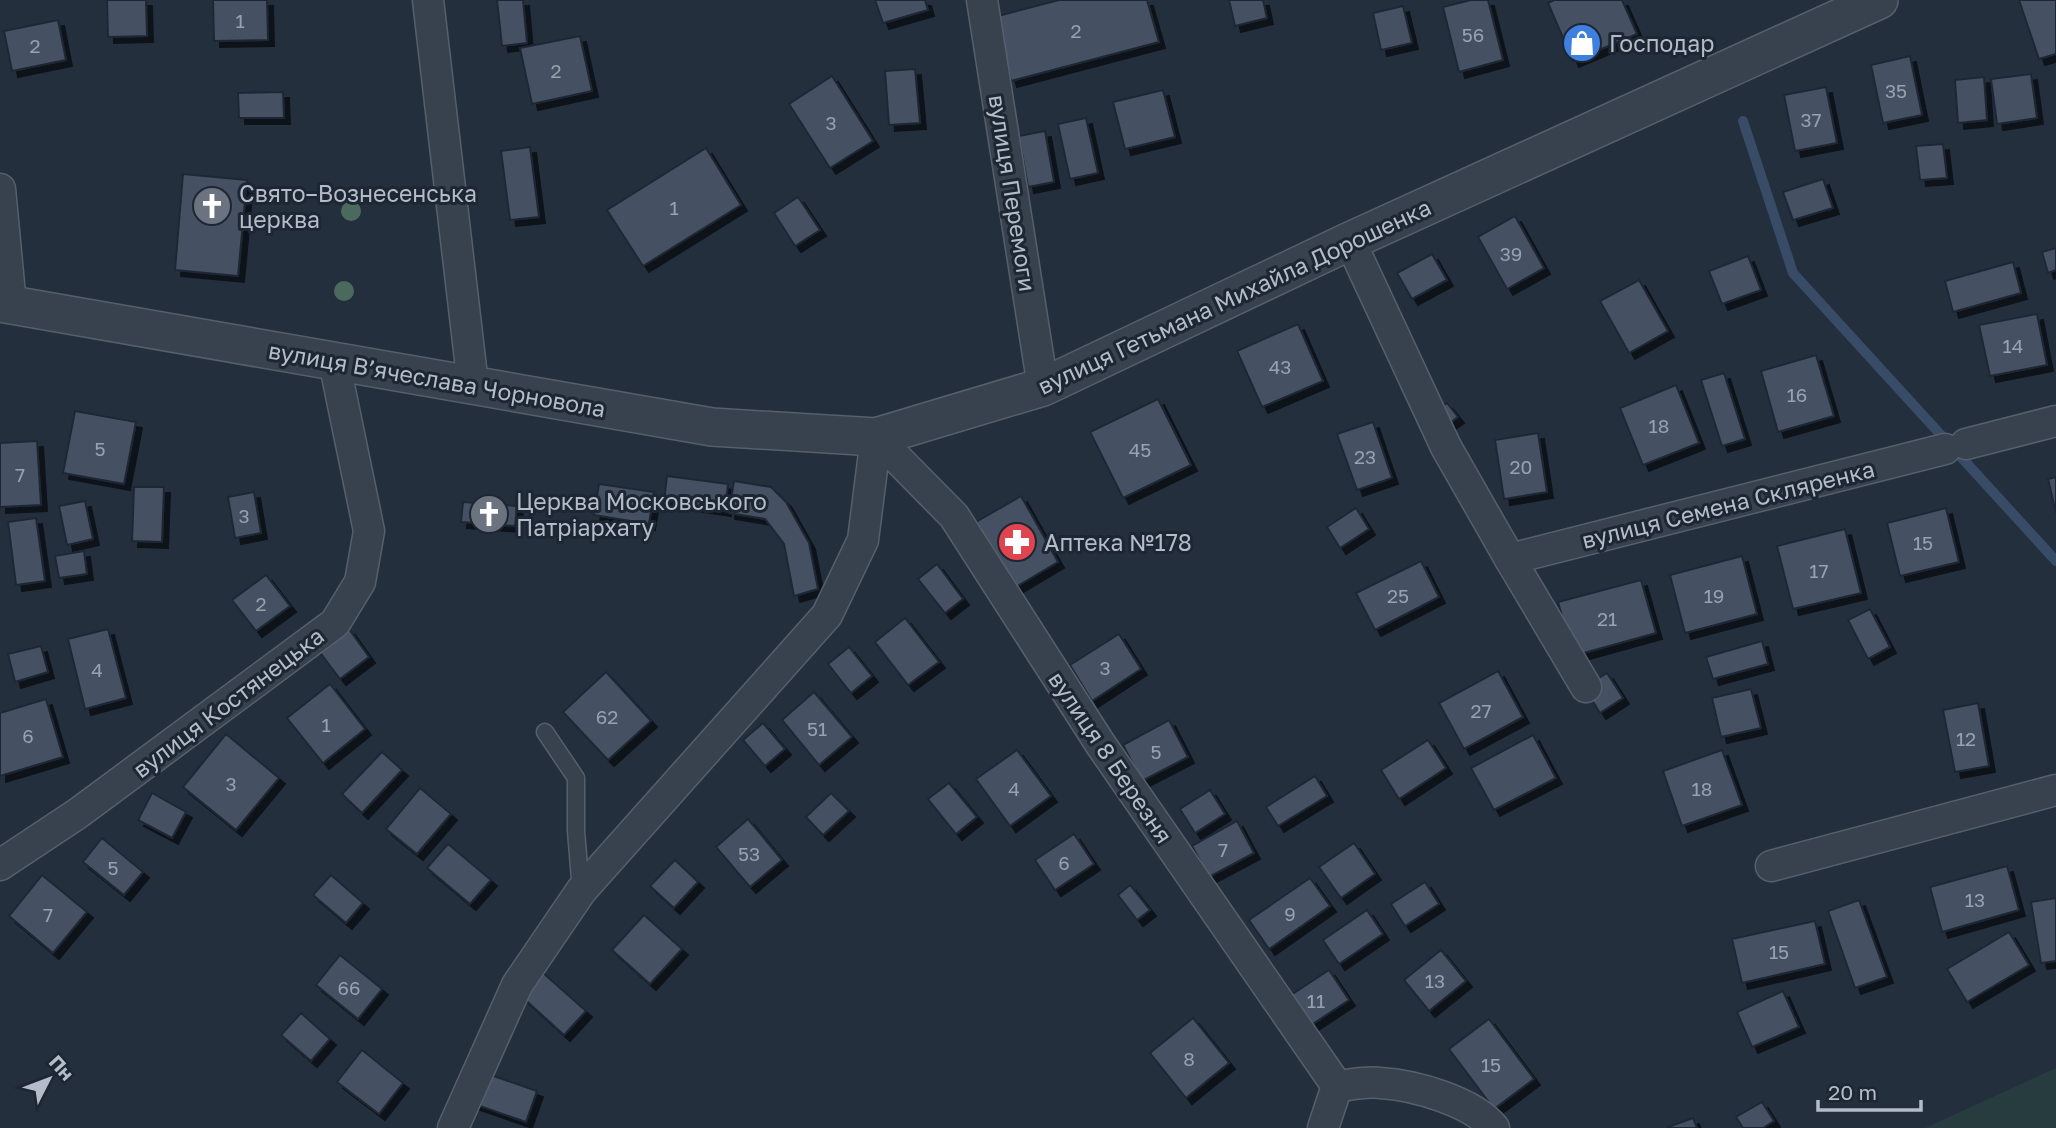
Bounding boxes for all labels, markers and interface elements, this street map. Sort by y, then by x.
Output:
house number: 1 [235,9,245,32]
house number: 2 [1070,19,1082,42]
shop icon: Господар [1561,22,1603,64]
house number: 56 [1462,23,1484,46]
place label: Господар [1609,29,1714,57]
house number: 2 [29,34,41,57]
house number: 2 [550,59,562,82]
house number: 35 [1885,79,1907,102]
street label: вулиця Перемоги [984,93,1042,293]
house number: 37 [1800,108,1822,131]
house number: 3 [825,111,837,134]
place label: Свято–Вознесенська церква [239,179,477,233]
church icon: Свято–Вознесенська церква [191,185,233,227]
street label: вулиця Гетьмана Михайла Дорошенка [1033,192,1435,400]
house number: 1 [669,196,679,219]
house number: 39 [1500,242,1522,265]
house number: 14 [2003,334,2023,357]
street label: вулиця Вʼячеслава Чорновола [266,336,608,422]
house number: 43 [1269,355,1291,378]
house number: 16 [1787,383,1807,406]
house number: 18 [1649,414,1669,437]
house number: 5 [94,437,106,460]
house number: 45 [1129,438,1151,461]
house number: 23 [1354,445,1376,468]
street label: вулиця Семена Скляренка [1579,454,1877,554]
house number: 20 [1510,455,1532,478]
house number: 7 [15,463,25,486]
place label: Церква Московського Патріархату [516,487,767,541]
church icon: Церква Московського Патріархату [468,493,510,535]
house number: 3 [238,504,250,527]
pharmacy icon: Аптека №178 [996,521,1038,563]
place label: Аптека №178 [1044,528,1192,556]
house number: 15 [1913,531,1933,554]
house number: 17 [1809,559,1829,582]
house number: 25 [1387,584,1409,607]
house number: 19 [1704,584,1724,607]
house number: 2 [255,592,267,615]
house number: 21 [1597,607,1617,630]
street label: вулиця Костянецька [127,621,329,783]
house number: 3 [1099,656,1111,679]
house number: 4 [91,658,103,681]
street label: вулиця 8 Березня [1043,666,1179,848]
house number: 27 [1470,699,1492,722]
house number: 62 [596,705,618,728]
house number: 1 [321,713,331,736]
house number: 51 [807,717,827,740]
house number: 6 [22,724,34,747]
house number: 12 [1956,727,1976,750]
house number: 5 [1150,740,1162,763]
house number: 3 [225,772,237,795]
house number: 4 [1008,777,1020,800]
house number: 18 [1692,777,1712,800]
house number: 7 [1218,838,1228,861]
house number: 53 [738,842,760,865]
house number: 6 [1058,851,1070,874]
house number: 5 [107,856,119,879]
house number: 13 [1965,888,1985,911]
house number: 9 [1284,902,1296,925]
house number: 7 [43,903,53,926]
house number: 15 [1769,940,1789,963]
house number: 13 [1425,969,1445,992]
house number: 66 [338,976,361,999]
house number: 11 [1307,989,1325,1012]
north arrow [14,1044,84,1114]
house number: 8 [1183,1047,1195,1070]
text: Пн [45,1050,79,1085]
house number: 15 [1481,1053,1501,1076]
scale bar [1818,1068,1921,1112]
text: 20 m [1828,1079,1877,1105]

